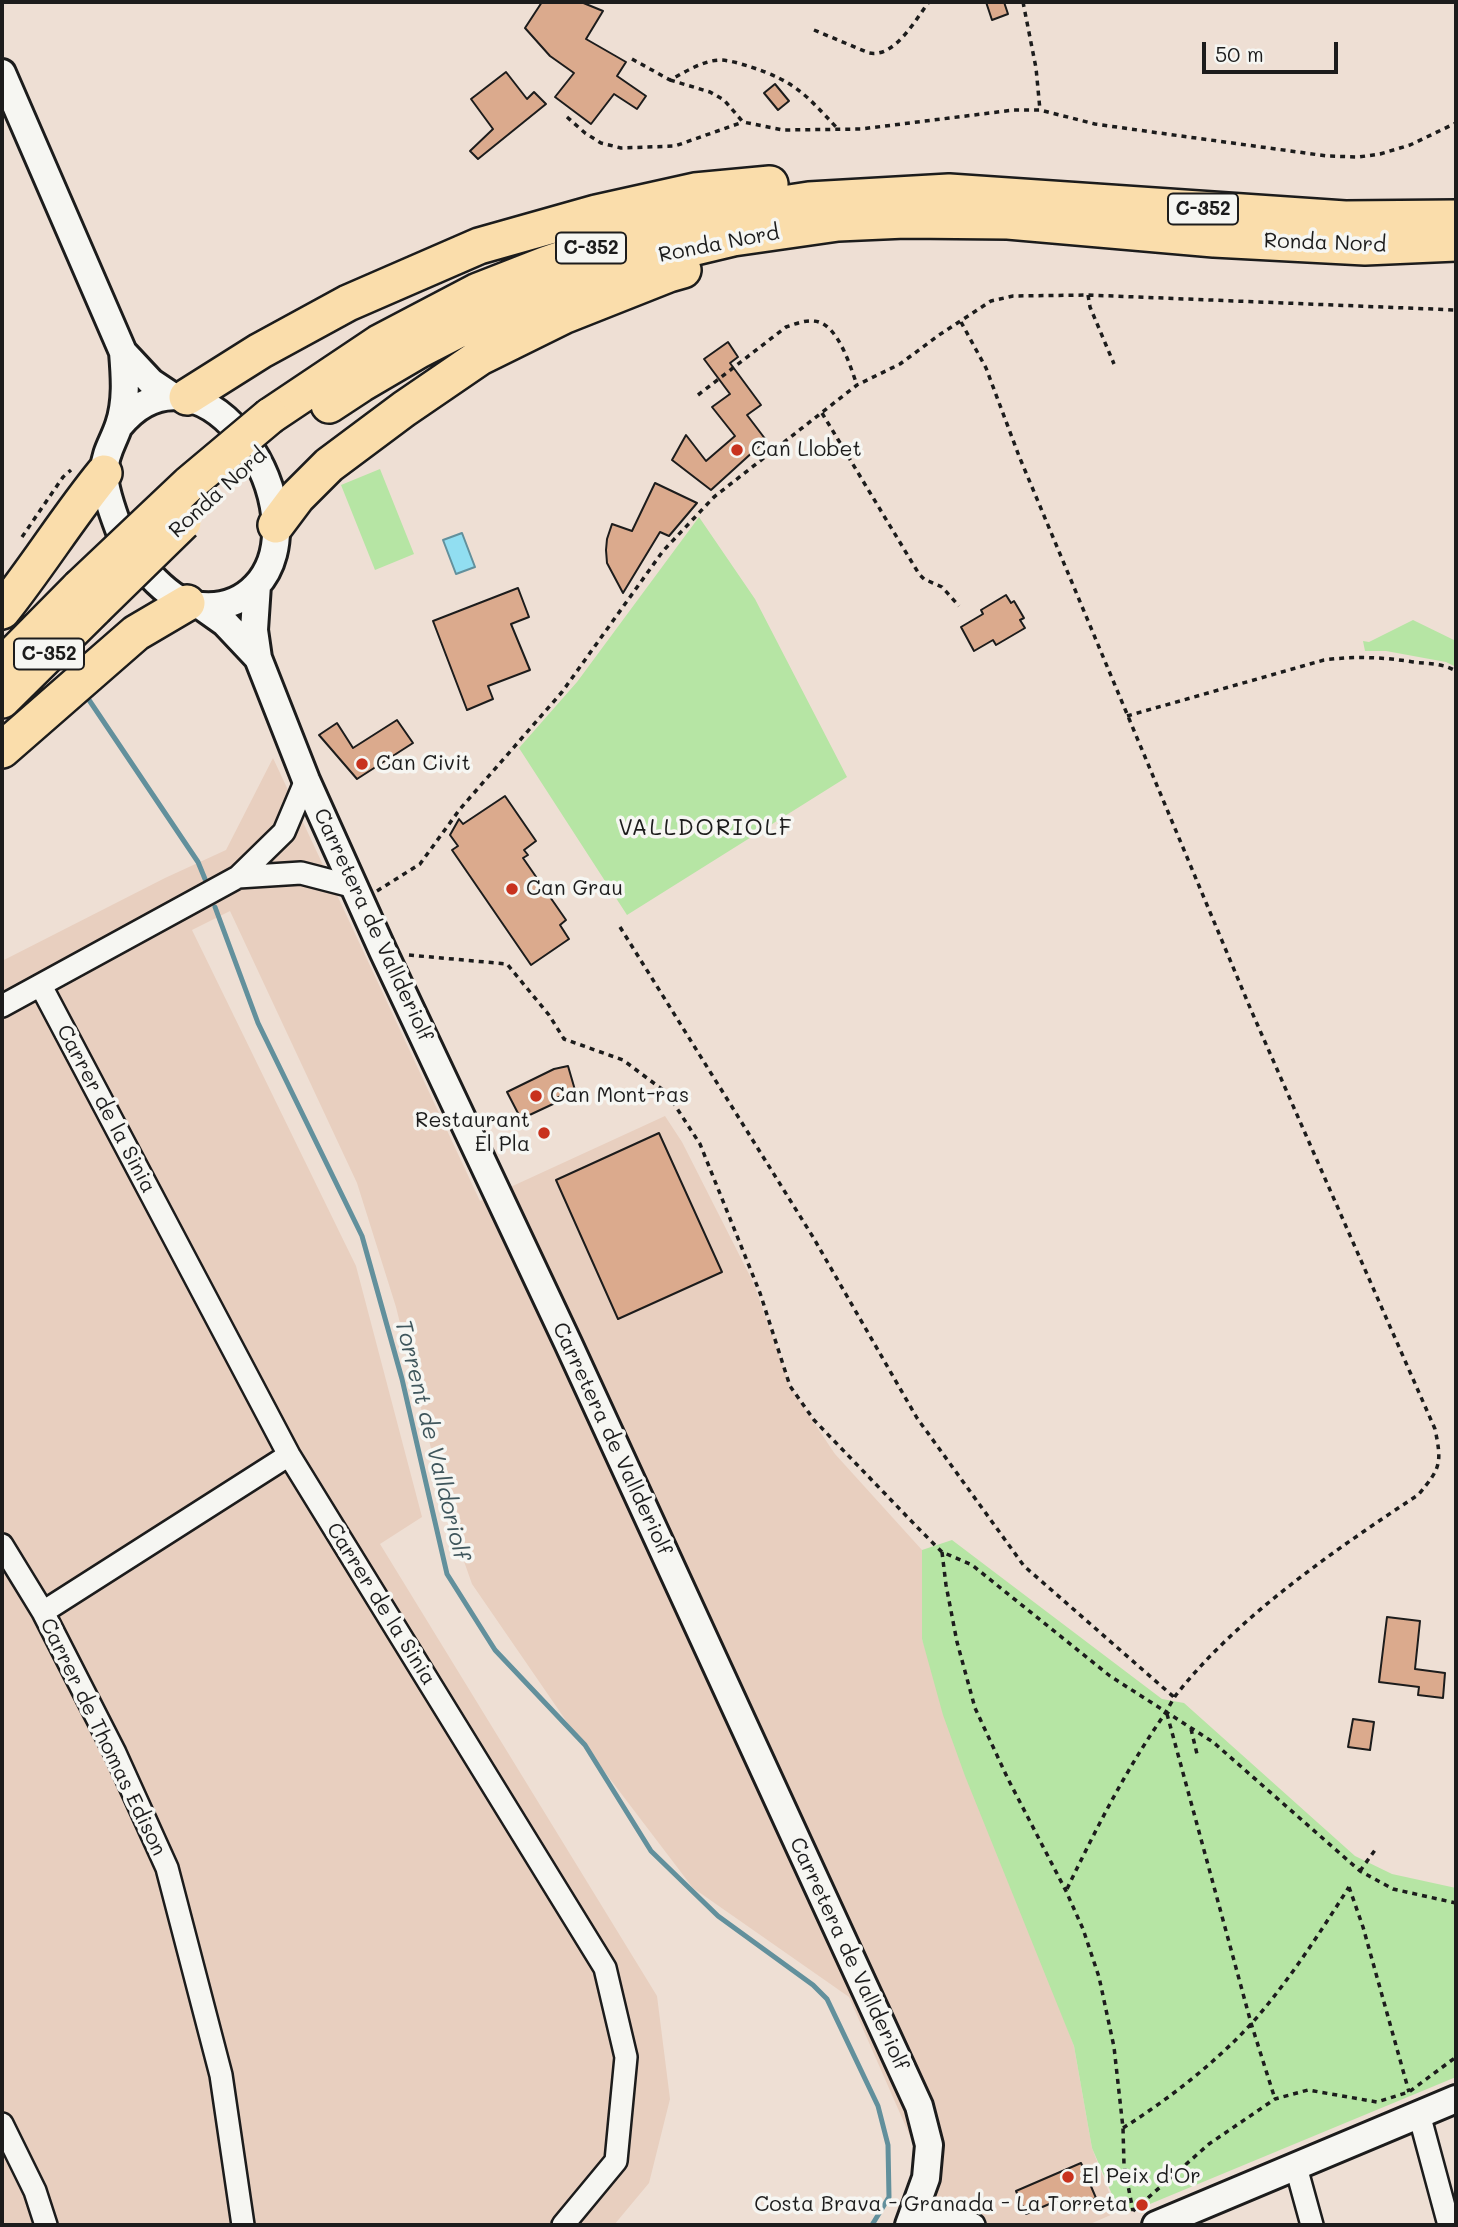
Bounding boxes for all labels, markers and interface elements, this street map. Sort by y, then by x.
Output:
scale bar [1206,28,1342,72]
text: 50 m [1215,40,1264,67]
road number: C-352 [1168,194,1238,224]
street label: Ronda Nord [656,220,782,268]
street label: Ronda Nord [1263,228,1387,258]
road number: C-352 [556,232,626,264]
place label: Can Llobet [751,437,862,463]
marker: Can Llobet [729,442,745,458]
street label: Ronda Nord [164,443,272,543]
road number: C-352 [14,638,84,670]
place label: Can Civit [376,751,471,777]
marker: Can Civit [354,756,370,772]
street label: Carretera de Vallderiolf [308,805,438,1045]
district label: VALLDORIOLF [620,814,792,842]
place label: Can Grau [526,876,623,902]
marker: Can Grau [504,881,520,897]
street label: Carrer de la Sinia [51,1021,161,1197]
place label: Can Mont-ras [550,1083,689,1109]
marker: Can Mont-ras [528,1088,544,1104]
place label: Restaurant El Pla [415,1108,530,1158]
marker: Restaurant El Pla [536,1125,552,1141]
water label: Torrent de Valldoriolf [389,1317,475,1563]
street label: Carretera de Vallderiolf [547,1319,677,1559]
street label: Carrer de la Sinia [321,1518,441,1690]
street label: Carrer de Thomas Edison [34,1614,172,1860]
street label: Carretera de Vallderiolf [784,1834,914,2074]
place label: El Peix d'Or [1082,2164,1201,2190]
marker: El Peix d'Or [1060,2169,1076,2185]
place label: Costa Brava - Granada - La Torreta [754,2192,1128,2218]
marker: Costa Brava - Granada - La Torreta [1134,2197,1150,2213]

